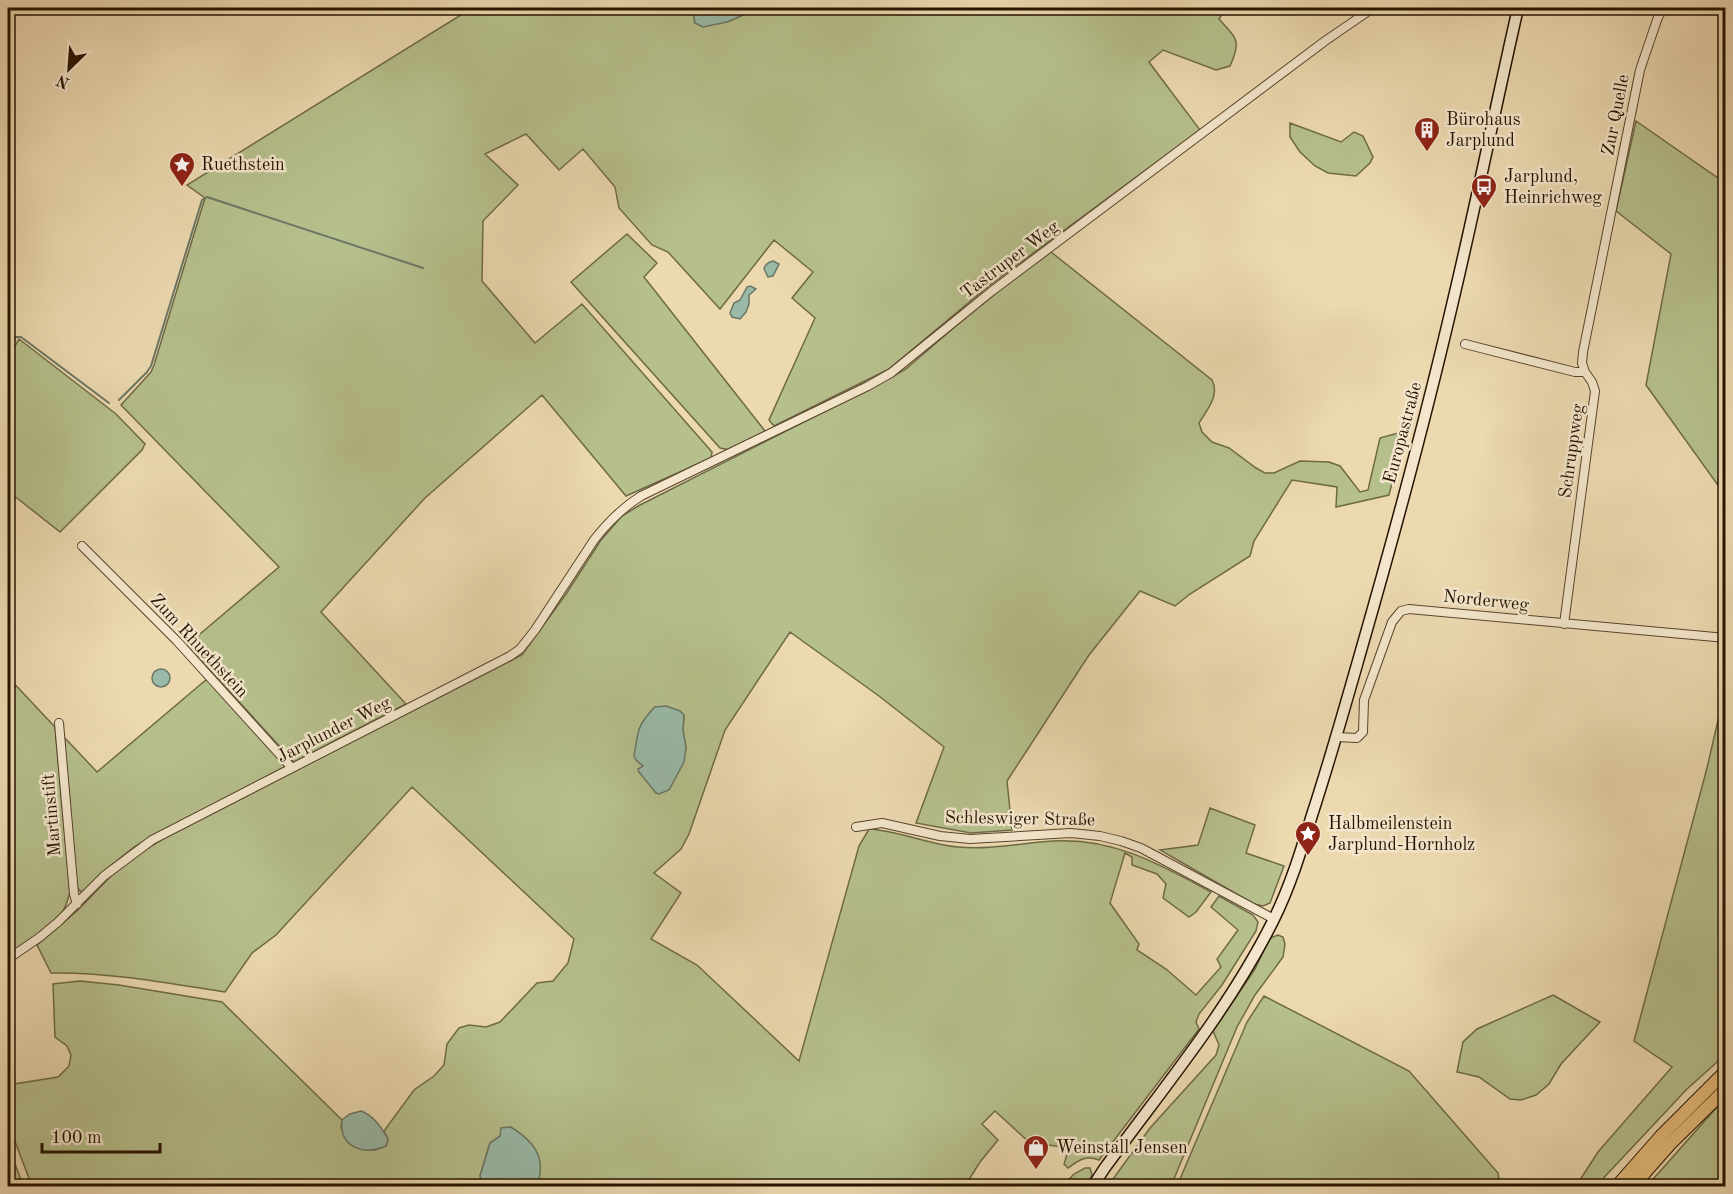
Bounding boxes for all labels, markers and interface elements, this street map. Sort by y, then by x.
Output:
north arrow [39,39,99,99]
text: N [54,71,72,91]
street label: Zur Quelle [1599,73,1633,157]
place label: Bürohaus Jarplund [1446,111,1521,150]
building icon: Bürohaus Jarplund [1412,115,1442,153]
place icon: Ruethstein [167,150,197,188]
place label: Ruethstein [201,156,285,174]
place label: Jarplund, Heinrichweg [1504,168,1602,207]
bus stop icon: Jarplund, Heinrichweg [1469,172,1499,210]
street label: Tastruper Weg [958,217,1063,303]
street label: Europastraße [1381,380,1425,486]
street label: Schruppweg [1556,402,1588,499]
street label: Norderweg [1442,588,1530,614]
street label: Zum Rhuethstein [147,591,252,701]
street label: Jarplunder Weg [274,693,394,766]
street label: Martinstift [39,773,65,857]
street label: Schleswiger Straße [945,809,1095,829]
place label: Halbmeilenstein Jarplund-Hornholz [1328,815,1475,854]
place icon: Halbmeilenstein Jarplund-Hornholz [1293,819,1323,857]
scale bar [42,1116,160,1154]
text: 100 m [51,1129,102,1147]
shop icon: Weinstall Jensen [1021,1133,1051,1171]
place label: Weinstall Jensen [1056,1139,1188,1157]

